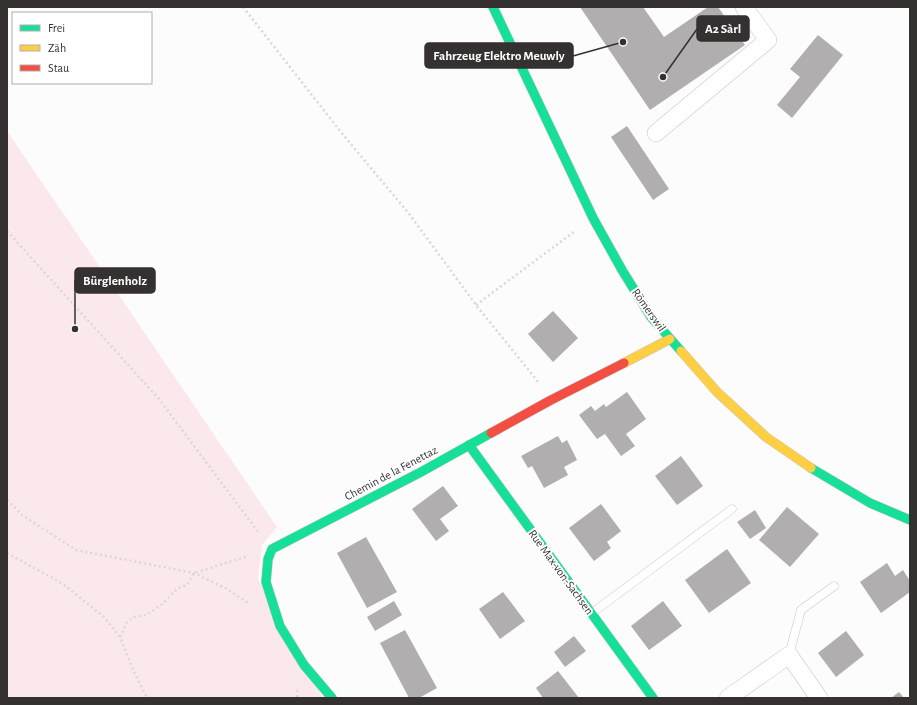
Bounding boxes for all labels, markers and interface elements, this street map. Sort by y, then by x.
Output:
legend [12,12,152,84]
callout: A2 Sàrl [697,16,749,41]
text: Frei [48,22,65,34]
text: A2 Sàrl [705,23,741,36]
text: Zäh [48,42,66,54]
callout: Fahrzeug Elektro Meuwly [425,43,573,68]
text: Fahrzeug Elektro Meuwly [433,50,565,63]
text: Stau [48,62,69,74]
callout: Bürglenholz [75,268,155,293]
text: Bürglenholz [83,275,147,288]
street label: Römerswil [630,286,668,334]
street label: Chemin de la Fenettaz [343,443,439,502]
street label: Rue Max-von-Sachsen [526,527,596,617]

